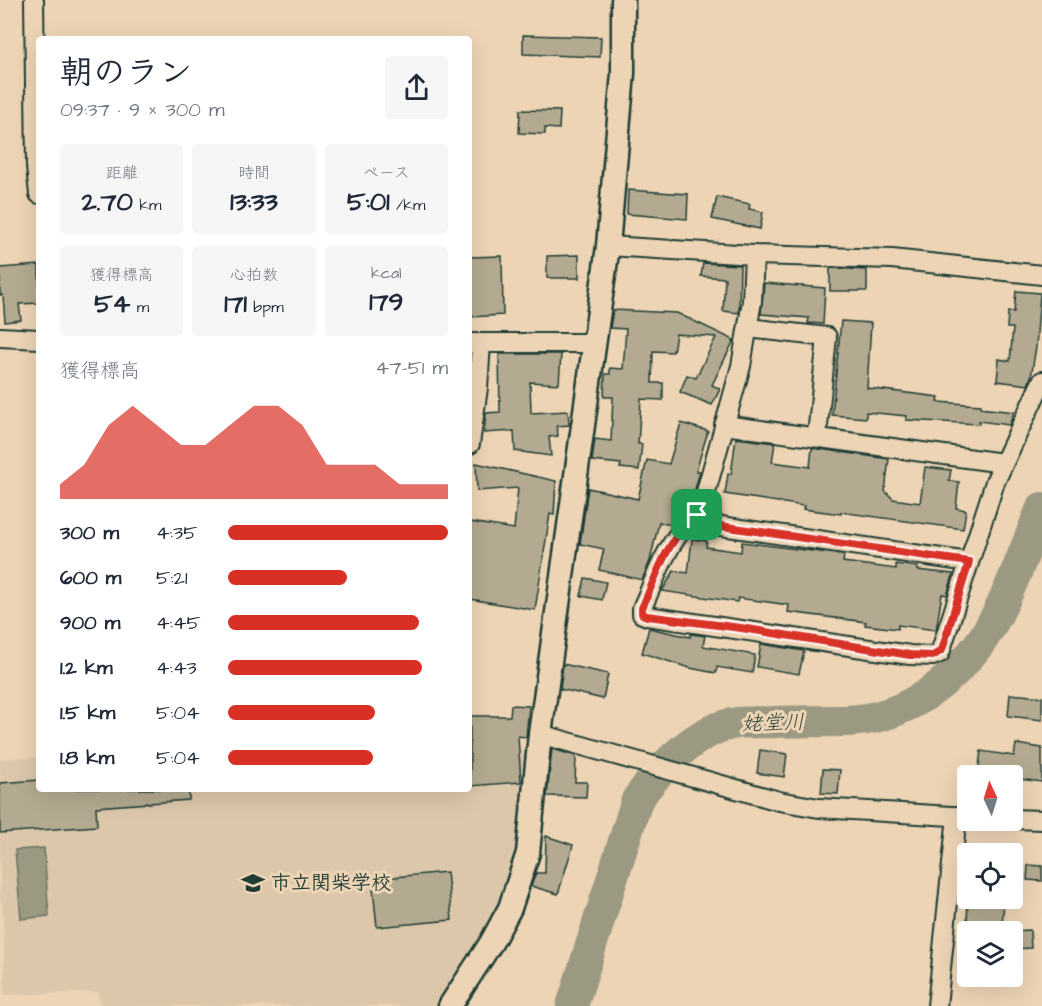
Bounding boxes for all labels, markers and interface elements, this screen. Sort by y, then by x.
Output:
text: 朝のラン [60,50,192,96]
button: share [385,56,448,119]
text: 09:37 · 9 × 300 m [60,96,224,124]
text: 距離 [106,162,138,184]
text: 時間 [238,162,270,184]
text: ペース [363,162,410,184]
text: 2.70 [82,184,133,220]
text: 13:33 [230,184,278,220]
text: 5:01 [347,184,390,220]
text: km [133,194,161,216]
text: /km [390,194,426,216]
text: kcal [371,262,402,284]
text: 獲得標高 [90,264,154,286]
text: 心拍数 [230,264,278,286]
text: 179 [369,284,403,320]
text: 54 [94,286,130,322]
text: 171 [224,286,247,322]
text: m [130,296,149,318]
text: bpm [247,296,284,318]
text: 47–51 m [376,354,448,382]
text: 獲得標高 [60,357,140,385]
pin [671,489,722,540]
icon: arrive [680,498,713,531]
text: 300 m [60,519,119,547]
text: 4:35 [156,519,197,547]
text: 600 m [60,564,121,592]
text: 5:21 [156,564,188,592]
text: 900 m [60,609,120,637]
text: 4:45 [156,609,201,637]
text: 1.2 km [60,654,113,682]
text: 4:43 [156,654,197,682]
text: 1.5 km [60,699,115,727]
text: 5:04 [156,699,200,727]
water label: 姥堂川 [741,707,805,739]
text: 1.8 km [60,744,114,772]
text: 5:04 [156,744,200,772]
north arrow [957,765,1023,831]
map controls [957,765,1023,987]
button: locate [957,843,1023,909]
place label: 市立関柴学校 [271,869,391,897]
school or university icon: 市立関柴学校 [240,870,266,896]
button: layers [957,921,1023,987]

